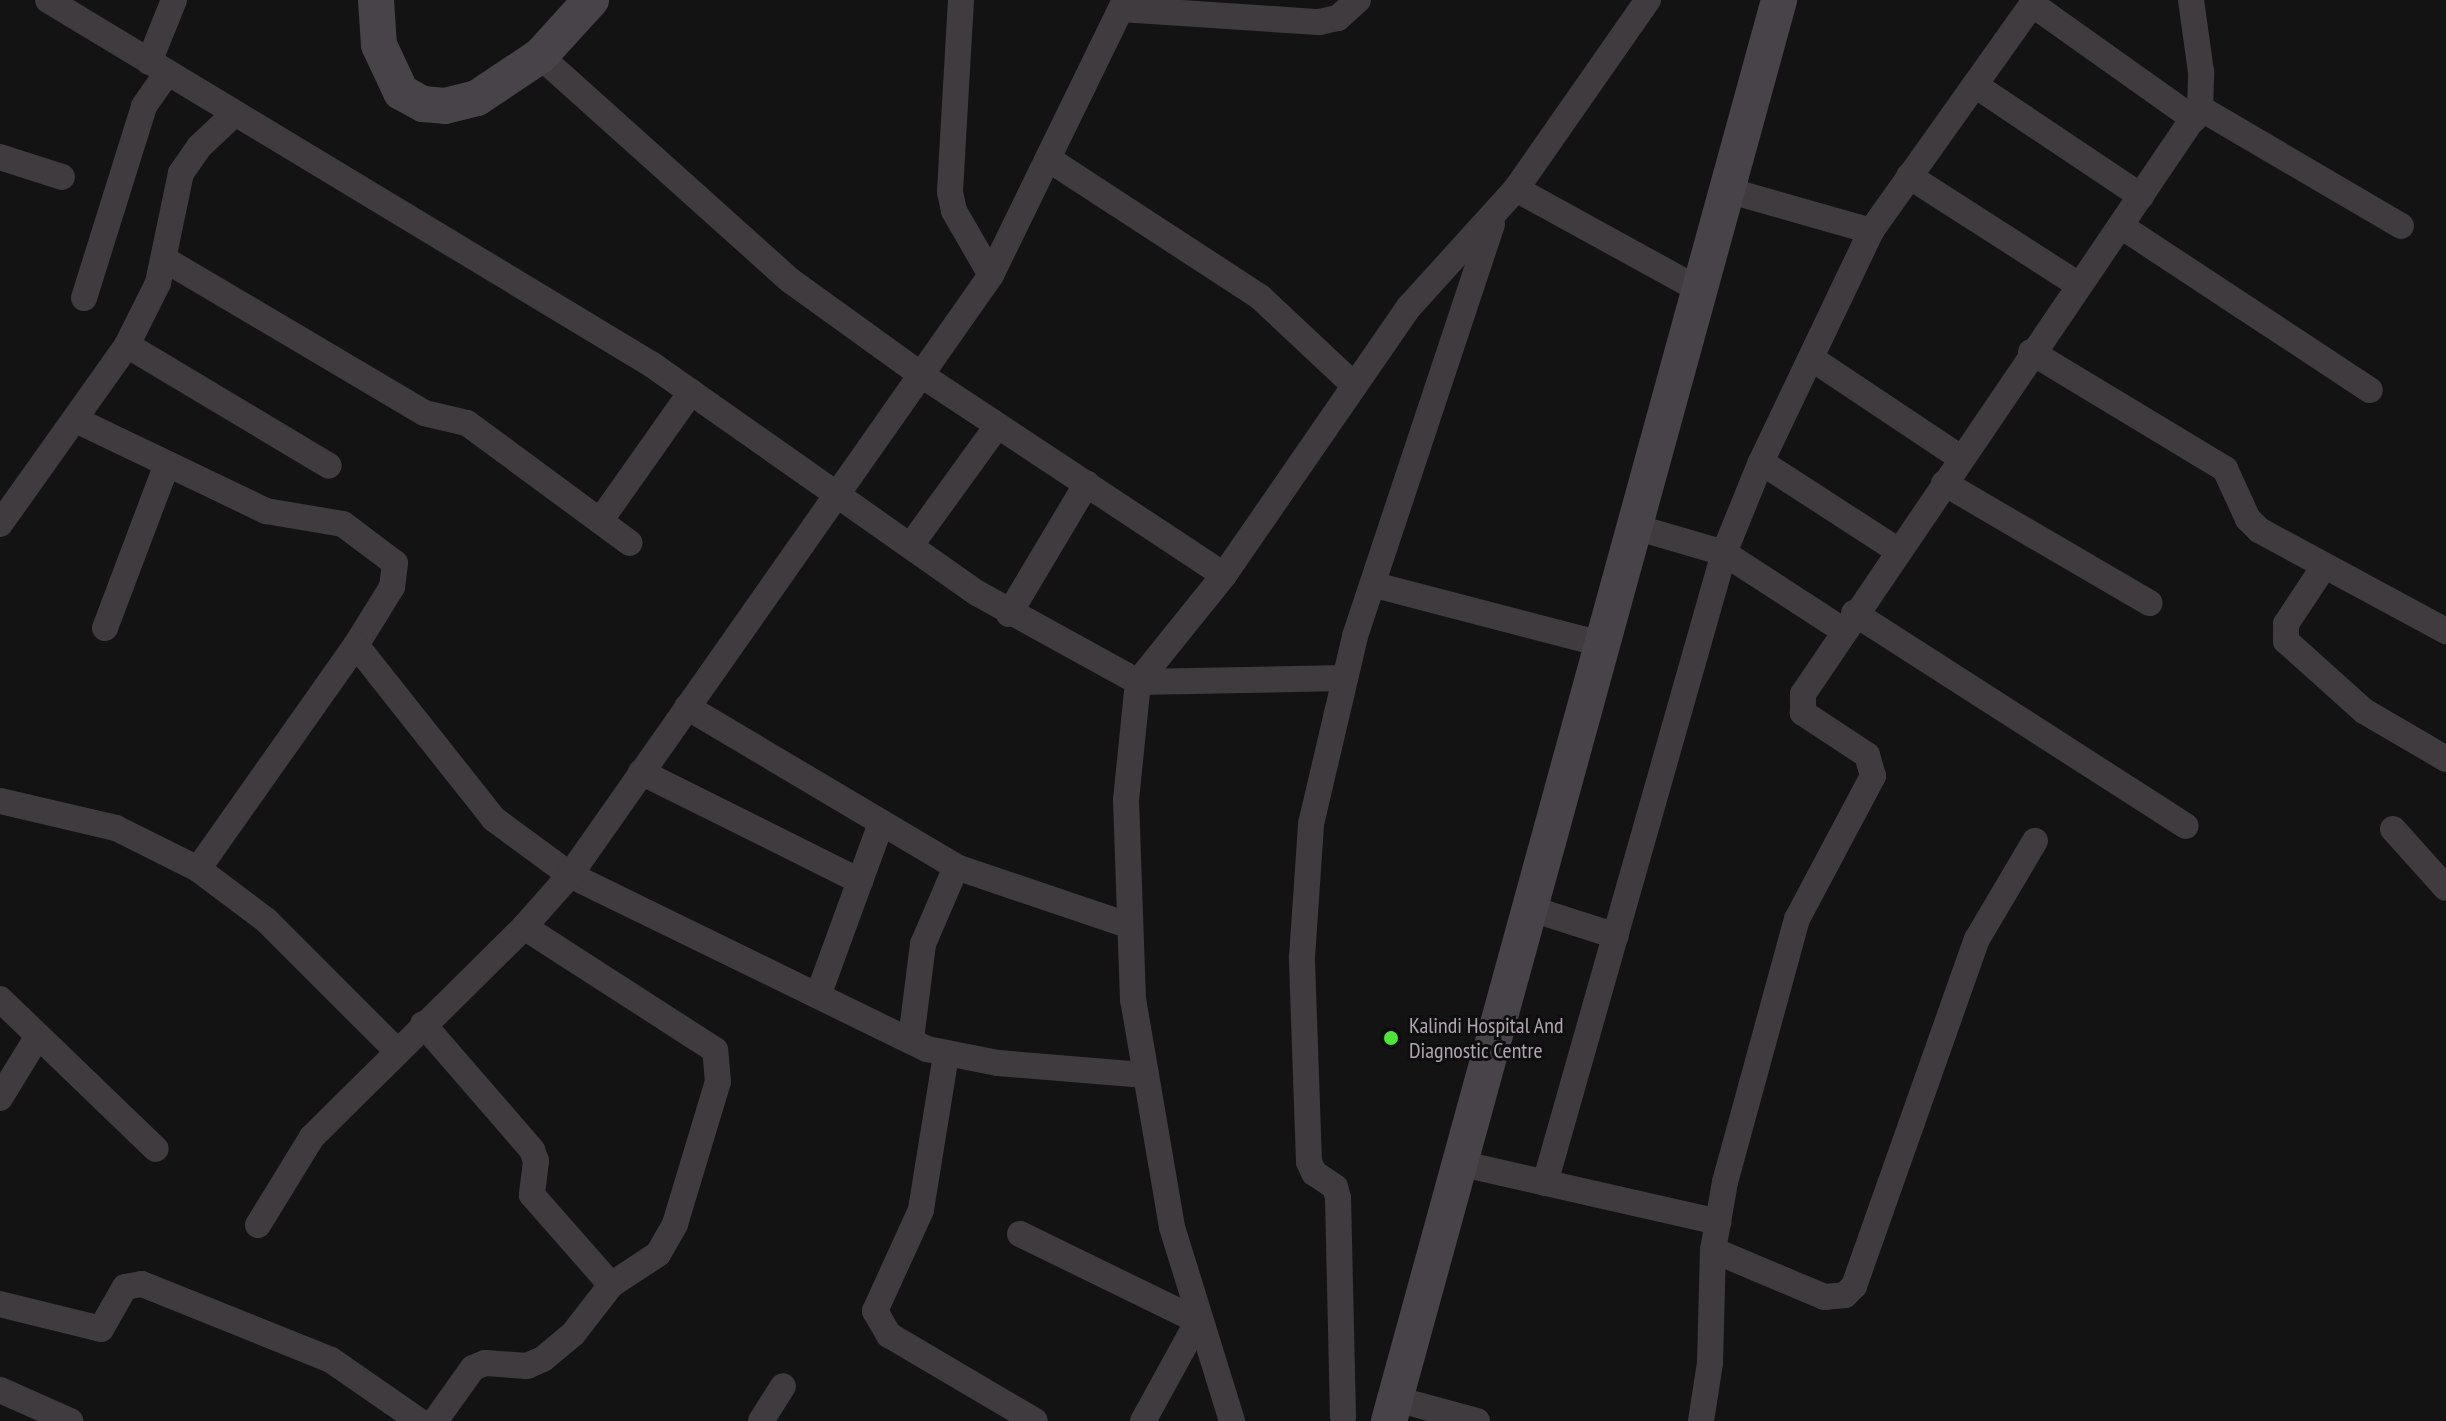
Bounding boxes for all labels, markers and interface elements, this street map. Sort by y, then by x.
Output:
place label: Kalindi Hospital And Diagnostic Centre [1409,1012,1564,1064]
marker: Kalindi Hospital And Diagnostic Centre [1380,1027,1402,1049]

